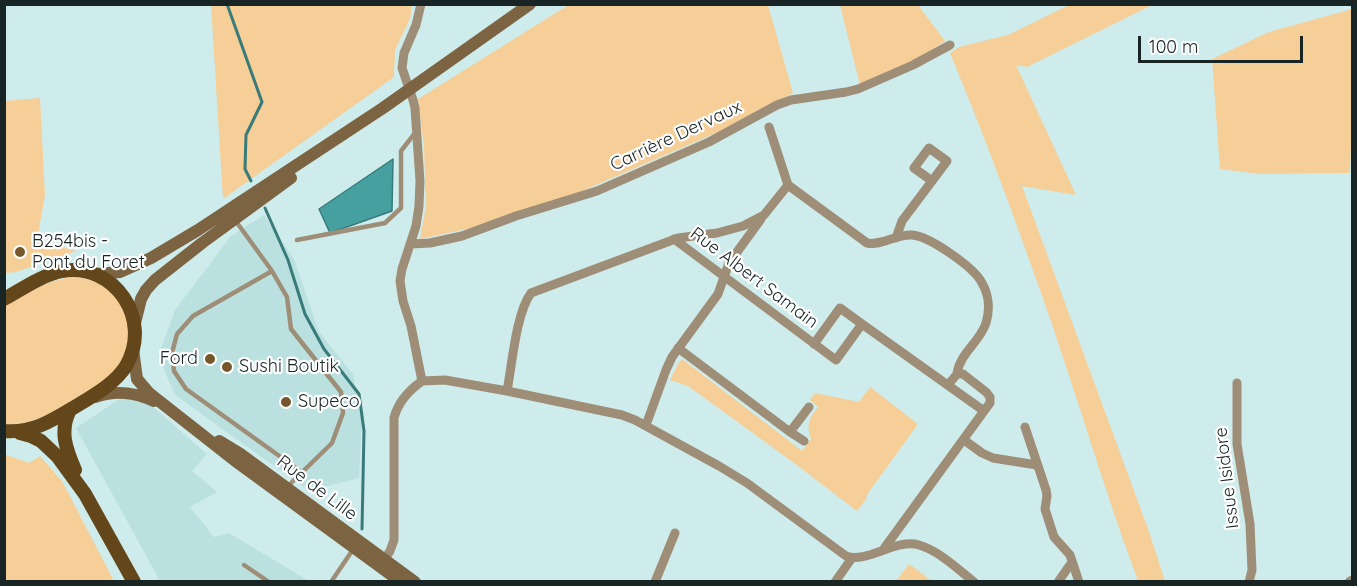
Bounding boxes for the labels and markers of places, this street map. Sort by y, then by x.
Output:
place label: B254bis - Pont du Foret [32,231,145,274]
marker: B254bis - Pont du Foret [13,245,27,259]
place label: Ford [160,348,198,370]
marker: Ford [203,352,217,366]
place label: Sushi Boutik [239,356,339,378]
marker: Sushi Boutik [220,360,234,374]
place label: Supeco [298,391,360,413]
marker: Supeco [279,395,293,409]

